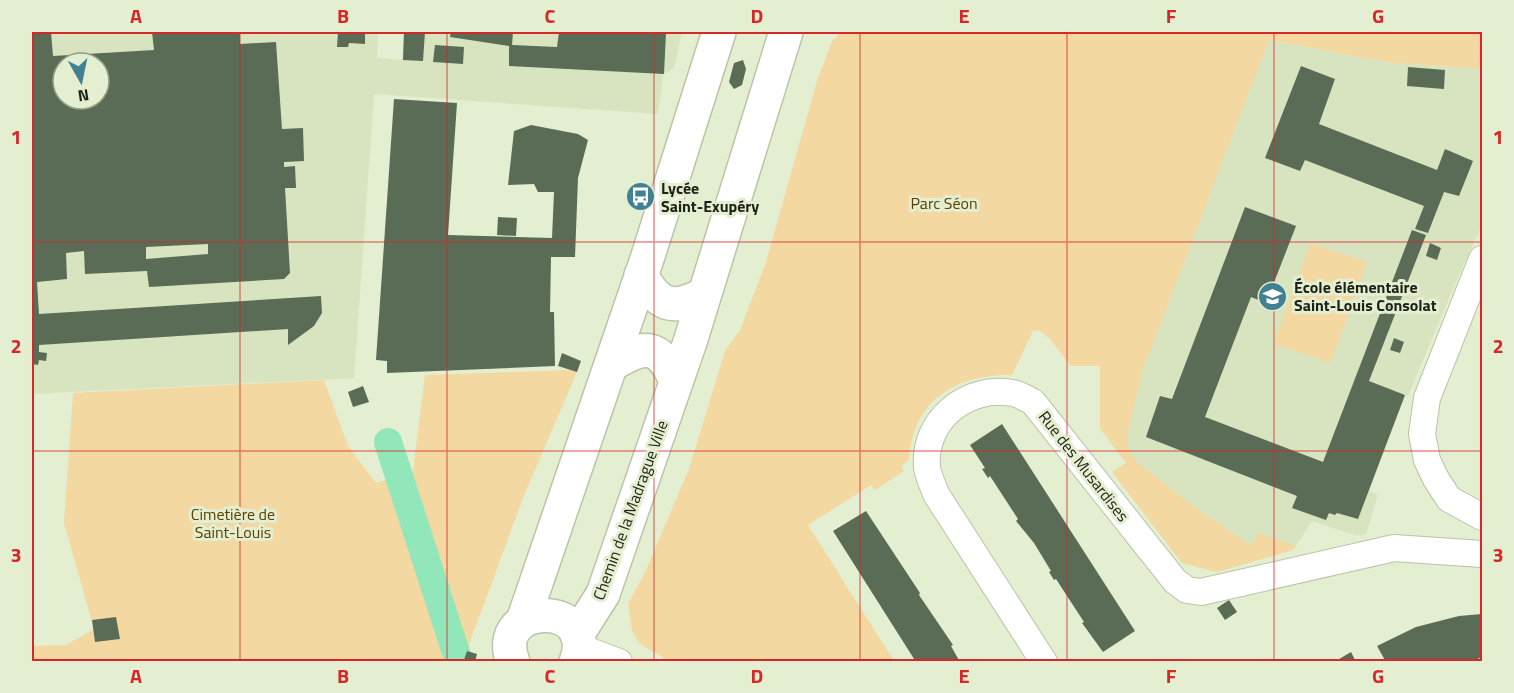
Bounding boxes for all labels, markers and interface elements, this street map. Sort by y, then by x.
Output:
text: A [130,0,142,31]
text: B [337,0,349,31]
text: C [545,0,556,31]
text: D [751,0,763,31]
text: E [958,0,970,31]
text: F [1166,0,1177,31]
text: G [1372,0,1384,31]
north arrow [51,51,111,111]
text: N [76,83,91,109]
text: 1 [10,121,22,152]
text: 1 [1492,121,1504,152]
place label: Lycée Saint-Exupéry [661,176,759,218]
bus stop icon: Lycée Saint-Exupéry [624,181,656,213]
park label: Parc Séon [910,191,978,215]
place label: École élémentaire Saint-Louis Consolat [1294,275,1437,317]
school or university icon: École élémentaire Saint-Louis Consolat [1257,280,1289,312]
text: 2 [10,330,22,361]
text: 2 [1492,330,1504,361]
street label: Rue des Musardises [1033,405,1135,527]
street label: Chemin de la Madrague Ville [586,417,674,603]
park label: Cimetière de Saint-Louis [191,502,275,544]
text: 3 [10,539,22,570]
text: 3 [1492,539,1504,570]
text: A [130,660,142,691]
text: B [337,660,349,691]
text: C [545,660,556,691]
text: D [751,660,763,691]
text: E [958,660,970,691]
text: F [1166,660,1177,691]
text: G [1372,660,1384,691]

